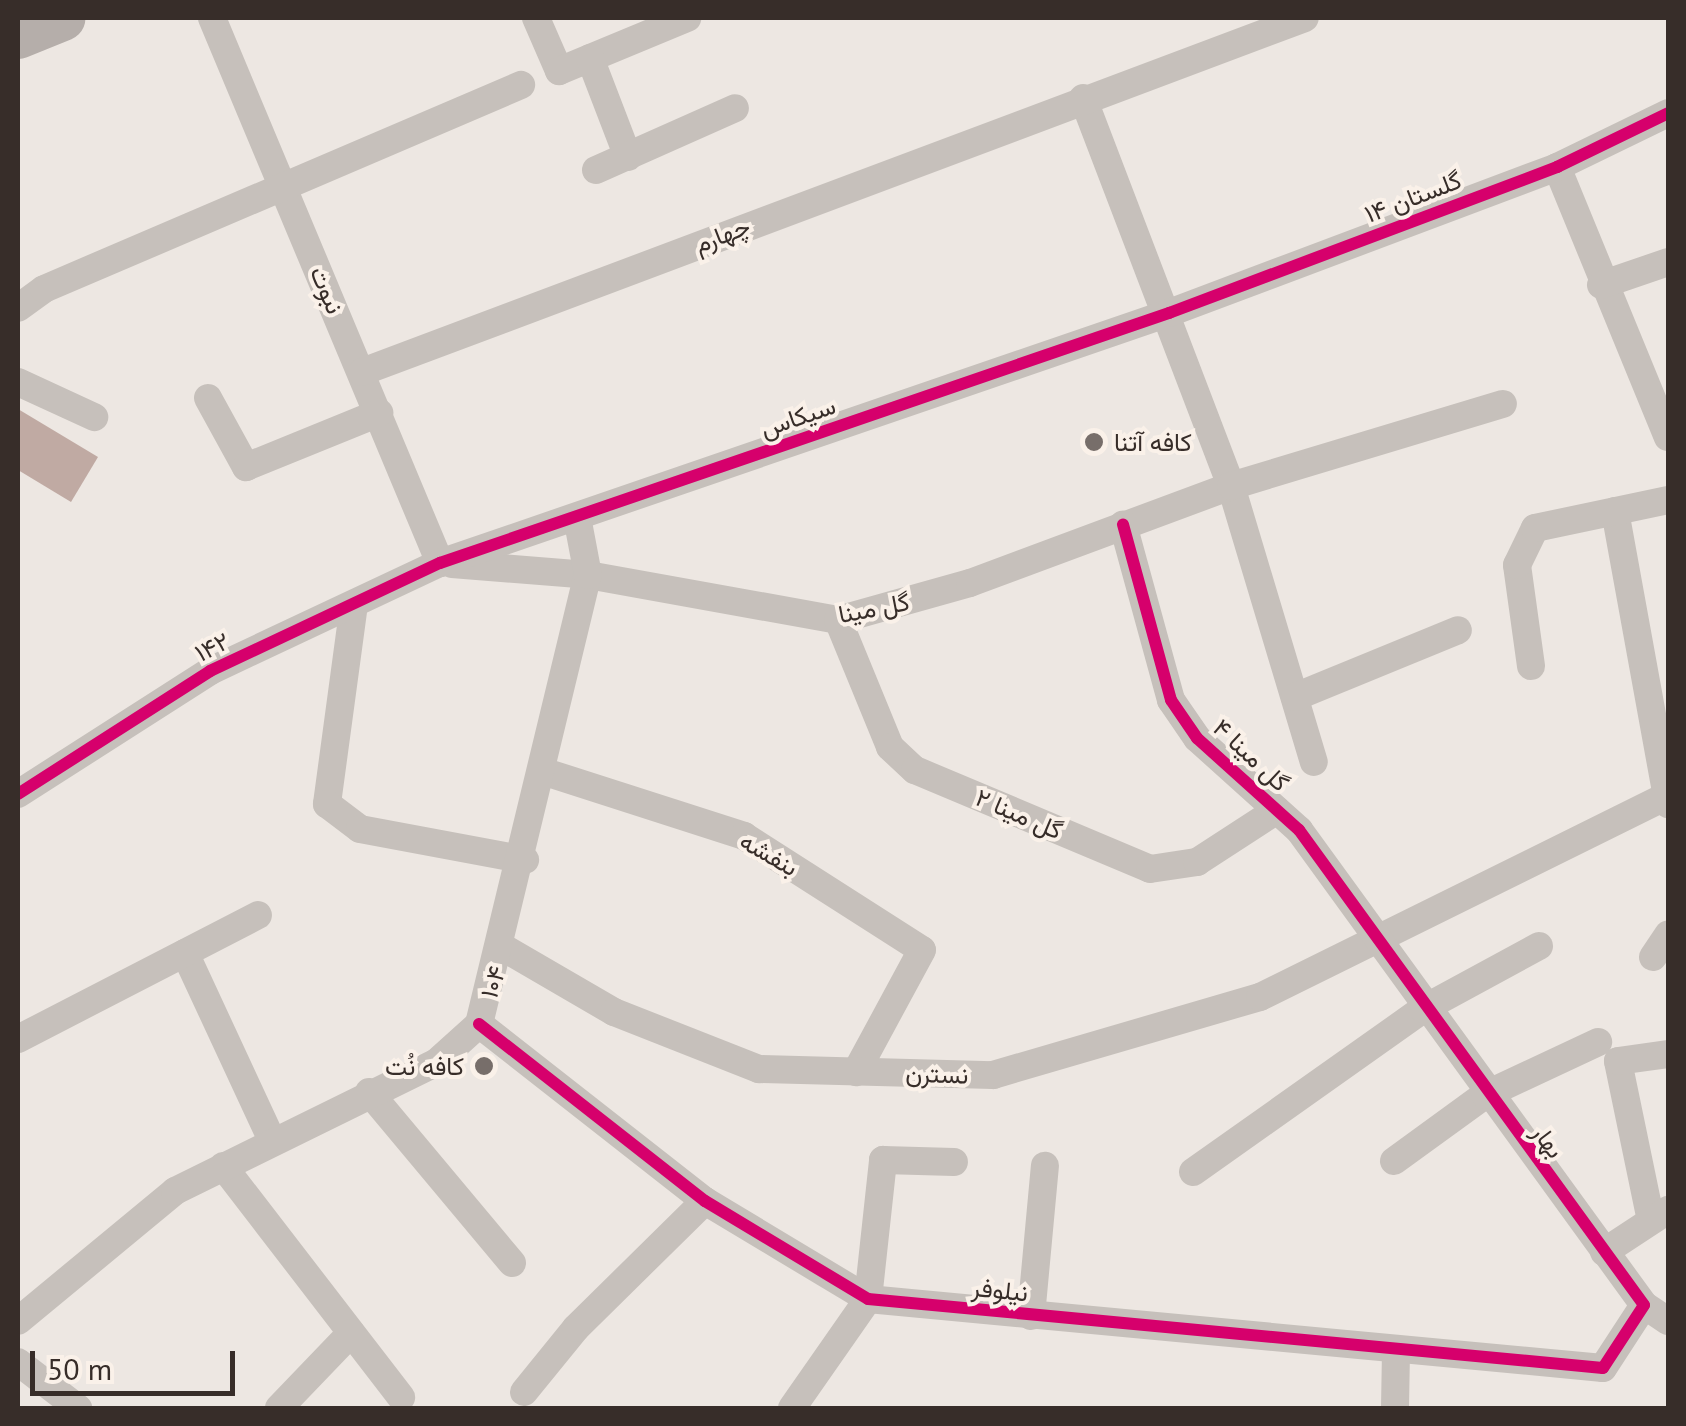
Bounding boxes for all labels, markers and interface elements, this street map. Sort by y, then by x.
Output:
street label: گلستان ۱۴ [1360,165,1466,229]
street label: چهارم [690,211,754,259]
street label: نبوت [304,262,350,318]
street label: سیکاس [756,390,840,444]
place label: کافه آتنا [1114,427,1192,457]
marker: کافه آتنا [1083,431,1105,453]
street label: گل مینا [836,586,912,630]
street label: ۱۴۲ [190,626,234,668]
street label: گل مینا ۴ [1207,712,1295,798]
street label: گل مینا ۲ [971,782,1067,846]
street label: بنفشه [735,825,803,883]
street label: ۱۰۴ [474,962,512,1002]
place label: کافه نُت [385,1051,464,1081]
marker: کافه نُت [473,1055,495,1077]
street label: نسترن [905,1058,969,1090]
street label: بهار [1526,1118,1570,1164]
street label: نیلوفر [970,1272,1030,1308]
scale bar [35,1331,240,1393]
text: 50 m [47,1349,112,1388]

